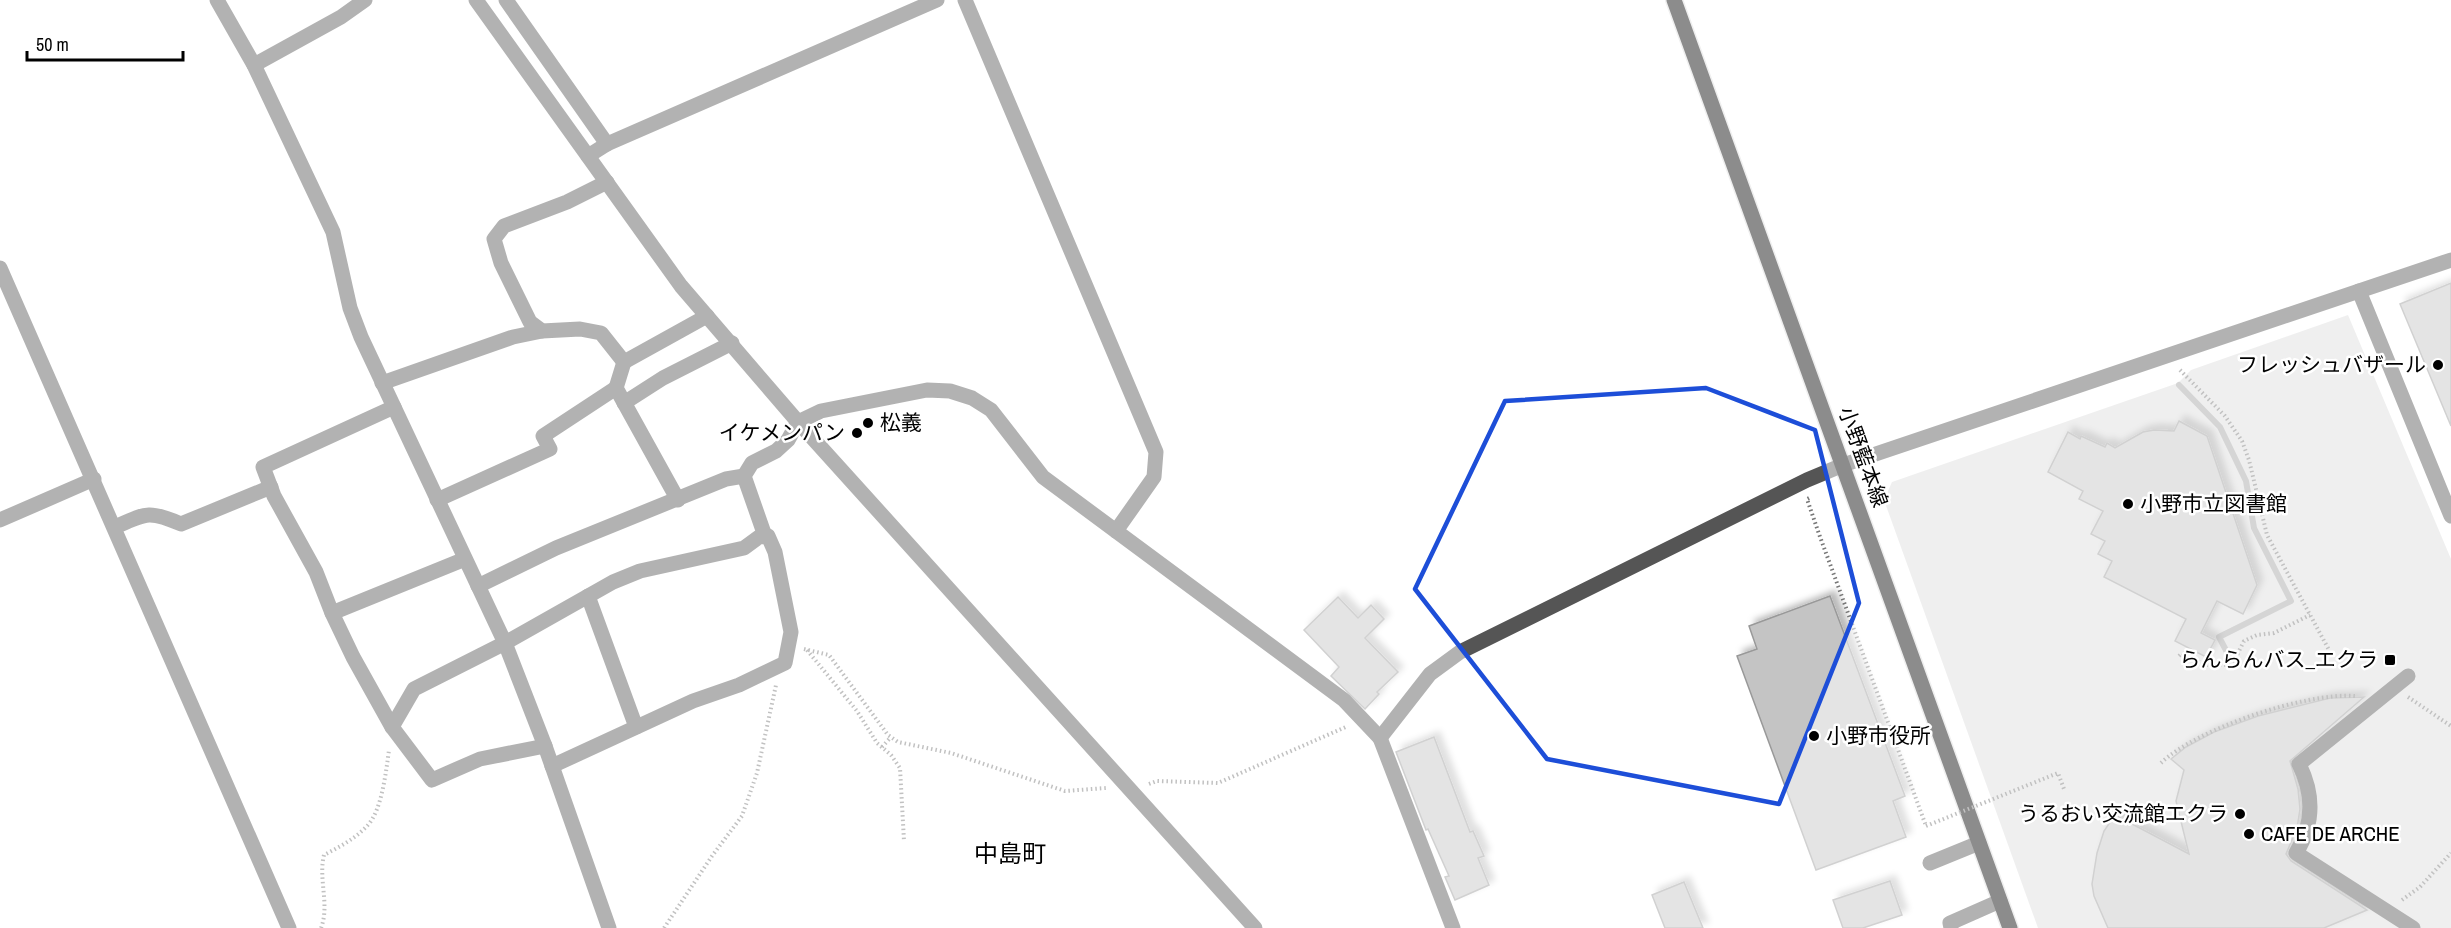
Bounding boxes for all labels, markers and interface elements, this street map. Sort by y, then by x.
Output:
scale bar [27,24,183,62]
text: 50 m [36,32,69,57]
place label: フレッシュバザール [2237,350,2426,379]
marker: フレッシュバザール [2431,358,2445,372]
street label: 小野藍本線 [1832,403,1895,511]
place label: 松義 [880,408,922,437]
marker: 松義 [861,416,875,430]
place label: イケメンパン [719,418,845,447]
marker: イケメンパン [850,426,864,440]
place label: 小野市立図書館 [2140,489,2287,518]
marker: 小野市立図書館 [2121,497,2135,511]
place label: らんらんバス_エクラ [2179,645,2378,674]
marker: らんらんバス_エクラ [2383,653,2397,667]
place label: 小野市役所 [1826,721,1931,750]
marker: 小野市役所 [1807,729,1821,743]
place label: うるおい交流館エクラ [2018,799,2228,828]
marker: うるおい交流館エクラ [2233,807,2247,821]
place label: CAFE DE ARCHE [2261,819,2400,848]
marker: CAFE DE ARCHE [2242,827,2256,841]
district label: 中島町 [974,837,1046,869]

